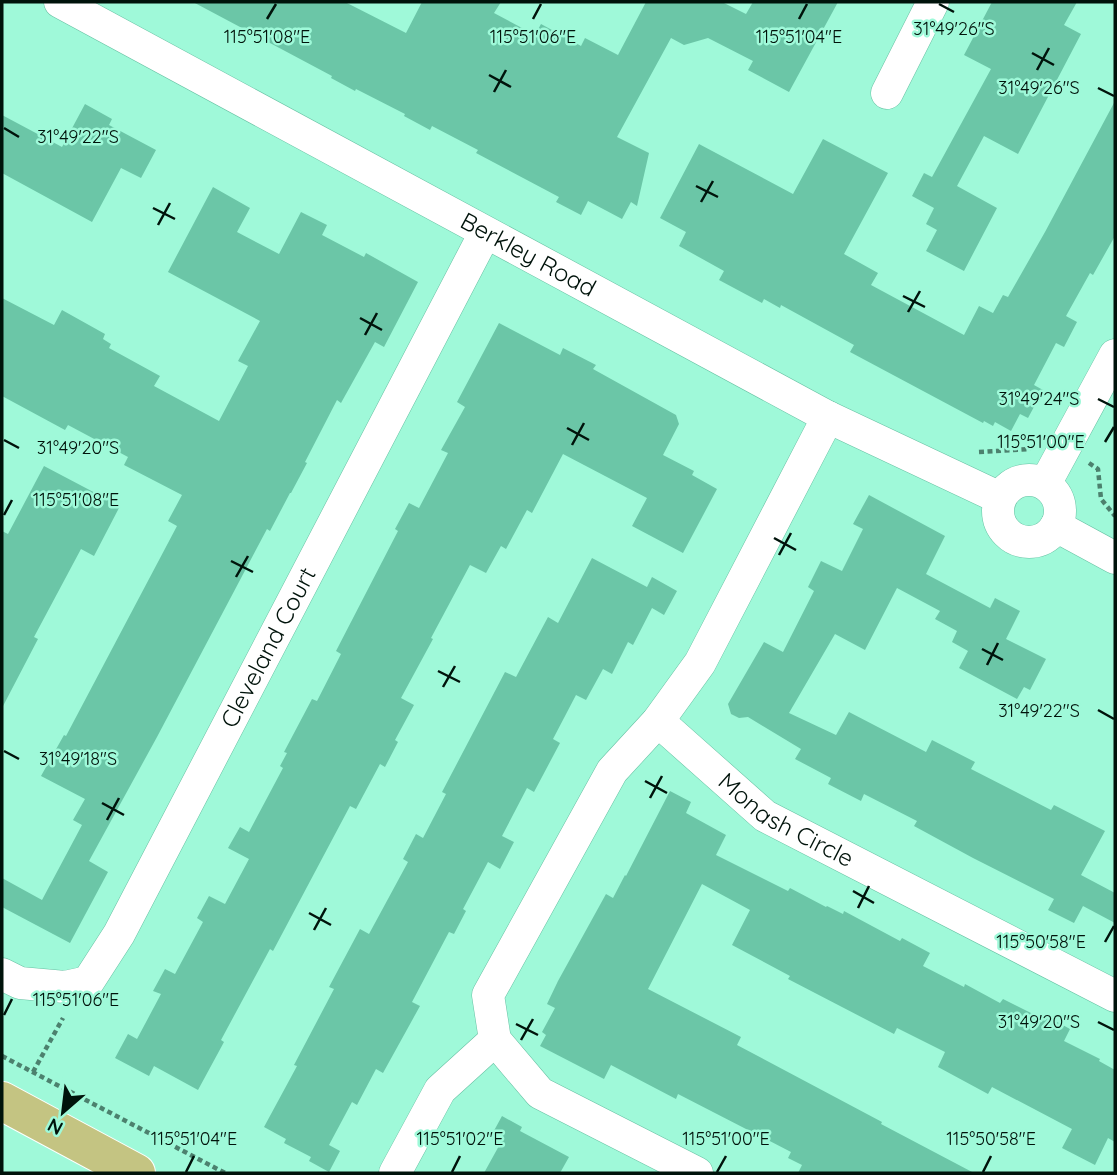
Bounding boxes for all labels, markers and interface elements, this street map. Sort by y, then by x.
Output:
text: 31°49'26"S [913,17,995,40]
text: 115°51'08"E [224,25,310,48]
text: 115°51'06"E [490,25,576,48]
text: 115°51'04"E [756,25,842,48]
text: 31°49'26"S [998,76,1080,99]
text: 31°49'22"S [37,125,119,148]
street label: Berkley Road [456,205,601,303]
text: 31°49'24"S [999,387,1079,410]
text: 115°51'00"E [997,430,1085,453]
text: 31°49'20"S [37,436,119,459]
text: 115°51'08"E [33,488,119,511]
street label: Cleveland Court [213,562,322,733]
text: 31°49'22"S [998,699,1080,722]
text: 31°49'18"S [39,747,117,770]
street label: Monash Circle [713,766,859,873]
text: 115°50'58"E [996,930,1086,953]
text: 115°51'06"E [33,988,119,1011]
text: 31°49'20"S [998,1010,1080,1033]
north arrow [28,1077,98,1147]
text: N [43,1113,67,1141]
text: 115°51'04"E [151,1127,237,1150]
text: 115°51'02"E [417,1127,503,1150]
text: 115°51'00"E [682,1127,770,1150]
text: 115°50'58"E [946,1127,1036,1150]

